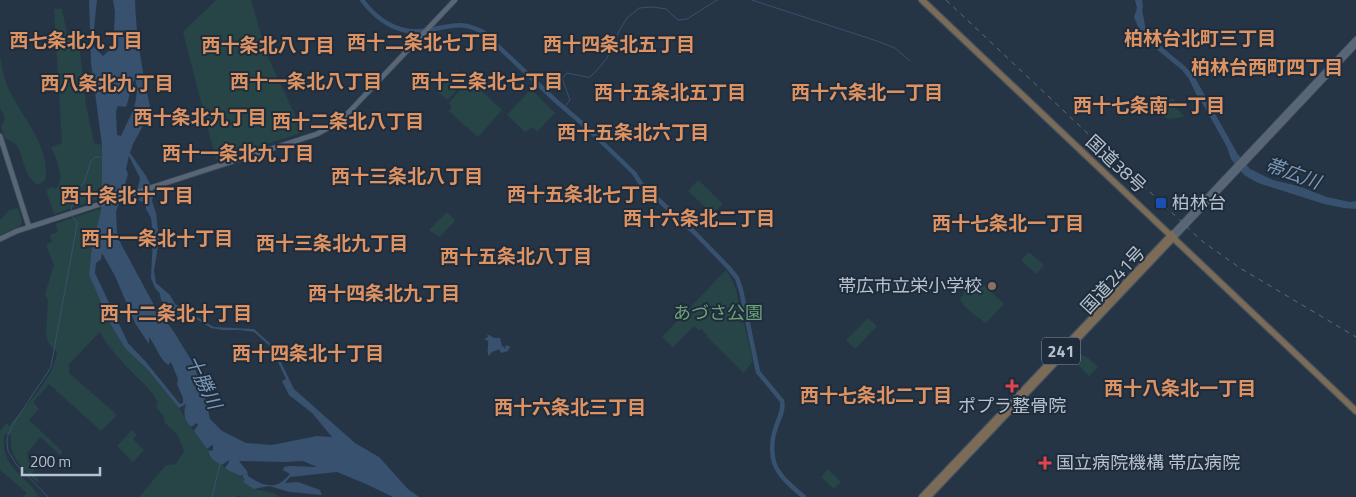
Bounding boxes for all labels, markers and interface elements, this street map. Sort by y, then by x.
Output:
district label: 柏林台北町三丁目 [1124,23,1276,52]
district label: 西七条北九丁目 [9,25,143,54]
district label: 西十二条北七丁目 [347,27,499,56]
district label: 西十四条北五丁目 [543,29,695,58]
district label: 西十条北八丁目 [201,30,335,59]
district label: 柏林台西町四丁目 [1191,52,1343,81]
district label: 西十一条北八丁目 [230,66,382,95]
district label: 西十三条北七丁目 [411,66,563,95]
district label: 西八条北九丁目 [40,68,174,97]
district label: 西十五条北五丁目 [594,77,746,106]
district label: 西十六条北一丁目 [791,77,943,106]
district label: 西十七条南一丁目 [1073,90,1225,119]
district label: 西十条北九丁目 [133,102,267,131]
district label: 西十二条北八丁目 [272,106,424,135]
district label: 西十五条北六丁目 [557,117,709,146]
street label: 国道38号 [1080,128,1153,199]
district label: 西十一条北九丁目 [162,138,314,167]
water label: 帯広川 [1261,149,1327,197]
district label: 西十三条北八丁目 [331,161,483,190]
district label: 西十五条北七丁目 [507,179,659,208]
district label: 西十条北十丁目 [60,180,194,209]
place label: 柏林台 [1172,189,1226,216]
marker: 柏林台 [1154,196,1168,210]
district label: 西十六条北二丁目 [623,203,775,232]
district label: 西十七条北一丁目 [932,208,1084,237]
district label: 西十一条北十丁目 [81,223,233,252]
district label: 西十三条北九丁目 [256,228,408,257]
street label: 国道241号 [1074,240,1151,320]
district label: 西十五条北八丁目 [440,241,592,270]
place label: 帯広市立栄小学校 [838,272,982,299]
district label: 西十四条北九丁目 [308,278,460,307]
marker: 帯広市立栄小学校 [986,280,998,292]
district label: 西十二条北十丁目 [100,298,252,327]
park label: あづさ公園 [673,299,763,326]
district label: 西十四条北十丁目 [232,338,384,367]
road number: 241 [1042,338,1080,364]
water label: 十勝川 [179,350,231,416]
district label: 西十八条北一丁目 [1104,373,1256,402]
marker: ポプラ整骨院 [1005,379,1019,393]
district label: 西十七条北二丁目 [800,380,952,409]
district label: 西十六条北三丁目 [494,392,646,421]
place label: ポプラ整骨院 [958,392,1066,419]
scale bar [22,444,100,476]
place label: 国立病院機構 帯広病院 [1056,449,1240,476]
text: 200 m [30,450,71,473]
marker: 国立病院機構 帯広病院 [1038,456,1052,470]

